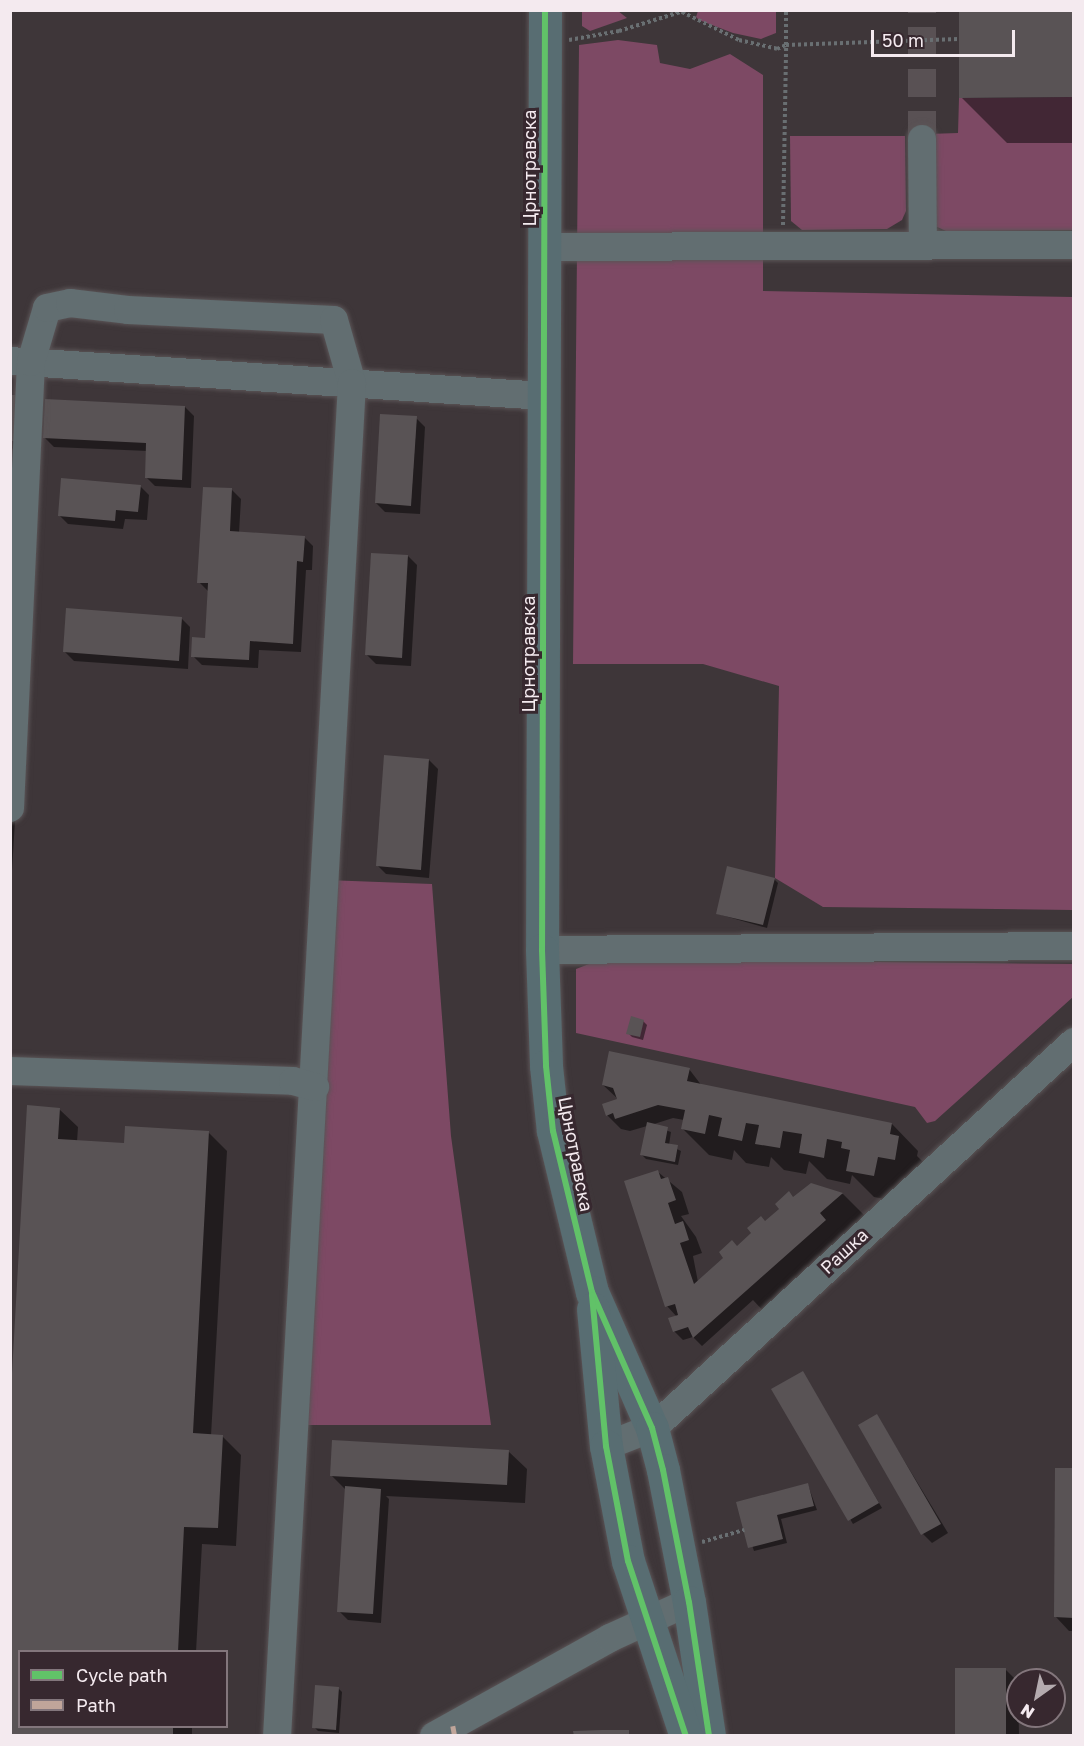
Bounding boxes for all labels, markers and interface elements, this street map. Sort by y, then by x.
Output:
scale bar [874,18,1018,56]
text: 50 m [882,29,924,51]
street label: Црнотравска [518,110,540,226]
street label: Црнотравска [517,596,539,712]
street label: Црнотравска [554,1095,598,1213]
street label: Рашка [816,1224,872,1278]
legend [18,1650,228,1728]
text: Cycle path [76,1664,168,1686]
north arrow [1006,1668,1066,1728]
text: Path [76,1694,116,1716]
text: N [1017,1700,1038,1723]

